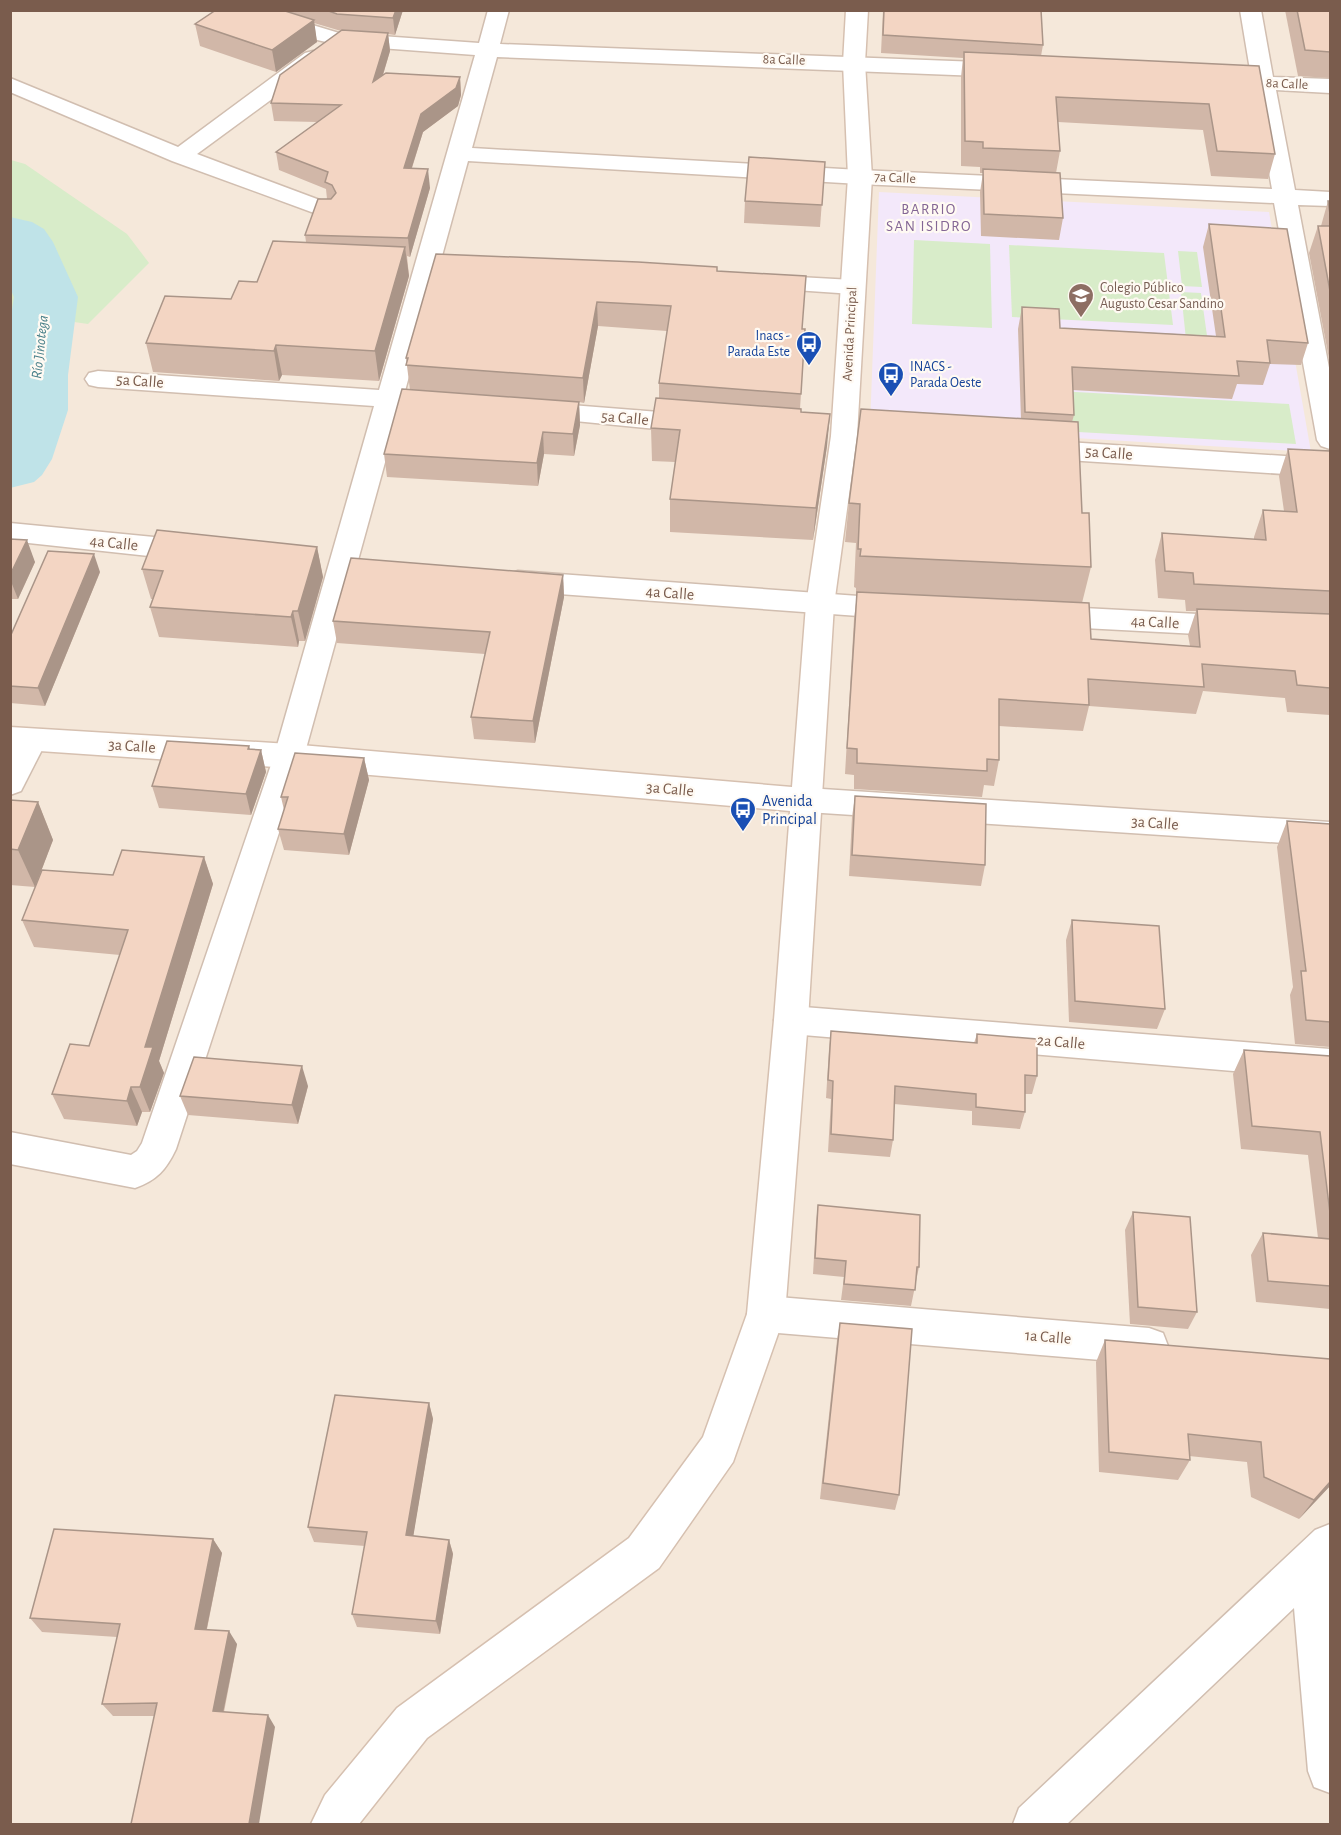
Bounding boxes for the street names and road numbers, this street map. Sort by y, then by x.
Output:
street label: 8a Calle [762,52,806,68]
street label: 8a Calle [1265,76,1309,92]
street label: 7a Calle [874,170,916,186]
street label: Avenida Principal [841,286,859,382]
street label: 5a Calle [116,371,164,391]
street label: 5a Calle [601,408,649,428]
street label: 5a Calle [1085,443,1133,463]
street label: 4a Calle [89,532,139,554]
street label: 4a Calle [645,583,695,603]
street label: 4a Calle [1130,613,1180,631]
street label: 3a Calle [108,736,156,756]
street label: 3a Calle [646,779,694,799]
street label: 3a Calle [1131,813,1179,833]
street label: 2a Calle [1036,1032,1086,1052]
street label: 1a Calle [1024,1327,1072,1347]

